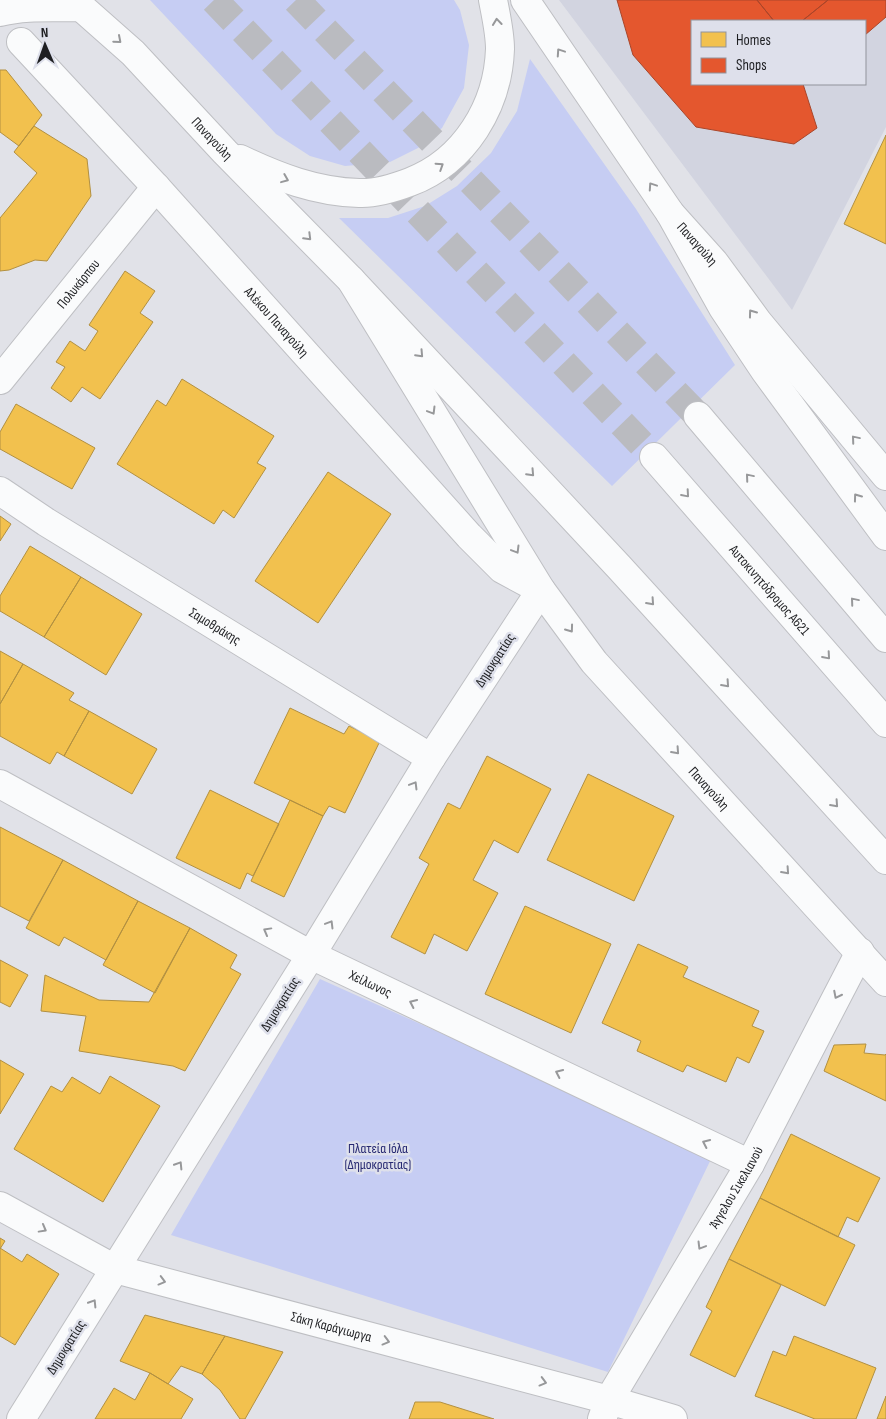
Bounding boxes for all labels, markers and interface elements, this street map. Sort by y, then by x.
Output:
one-way arrow [492,18,503,26]
north arrow [20,20,70,70]
legend [691,20,866,85]
text: N [41,24,49,41]
text: Homes [736,31,771,50]
one-way arrow [112,34,121,42]
one-way arrow [557,48,566,57]
text: Shops [736,56,767,75]
street label: Παναγούλη [188,113,236,163]
one-way arrow [435,163,444,172]
one-way arrow [281,173,289,183]
one-way arrow [649,182,658,191]
street label: Παναγούλη [674,219,722,269]
one-way arrow [302,231,311,240]
street label: Πολυκάρπου [53,255,103,312]
street label: Αλέκου Παναγούλη [240,282,313,360]
one-way arrow [748,310,758,319]
one-way arrow [414,349,423,358]
one-way arrow [425,406,435,415]
one-way arrow [852,436,860,445]
one-way arrow [525,467,534,476]
one-way arrow [746,473,755,482]
one-way arrow [680,488,689,497]
one-way arrow [854,493,863,502]
street label: Αυτοκινητόδρομος Α621 [725,540,814,638]
one-way arrow [510,544,520,553]
one-way arrow [646,597,655,606]
one-way arrow [851,598,860,607]
street label: Σαμοθράκης [186,603,244,648]
one-way arrow [564,623,572,632]
street label: Δημοκρατίας [471,630,519,690]
one-way arrow [822,651,831,660]
one-way arrow [720,678,729,687]
one-way arrow [670,746,679,755]
street label: Παναγούλη [685,763,733,813]
one-way arrow [408,781,418,790]
one-way arrow [829,798,838,807]
one-way arrow [780,866,789,875]
one-way arrow [323,920,333,929]
one-way arrow [264,927,273,937]
street label: Χείλωνος [346,966,395,1001]
street label: Δημοκρατίας [257,974,303,1034]
one-way arrow [833,990,843,999]
one-way arrow [409,999,418,1010]
one-way arrow [556,1069,565,1079]
one-way arrow [702,1139,711,1149]
park label: Πλατεία Ιόλα (Δημοκρατίας) [345,1140,411,1173]
street label: Άγγελου Σικελιανού [705,1143,766,1231]
one-way arrow [173,1162,182,1171]
one-way arrow [37,1223,46,1233]
one-way arrow [698,1240,708,1249]
one-way arrow [157,1275,166,1286]
one-way arrow [87,1300,96,1309]
street label: Σάκη Καράγιωργα [289,1308,374,1345]
street label: Δημοκρατίας [43,1317,89,1377]
one-way arrow [382,1335,390,1345]
one-way arrow [539,1377,547,1387]

